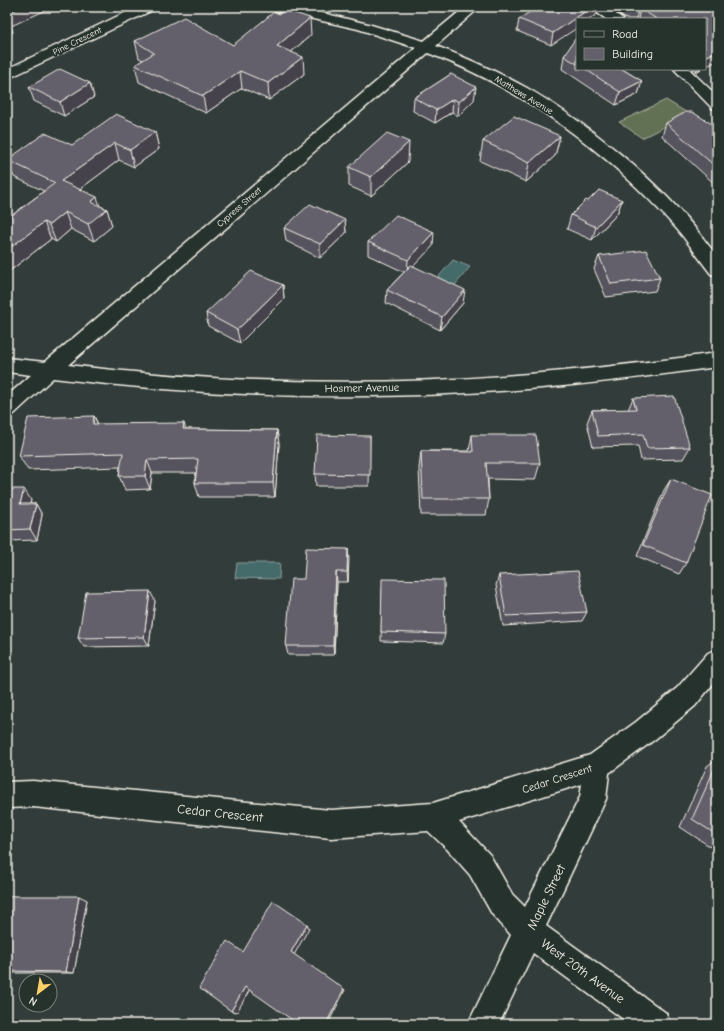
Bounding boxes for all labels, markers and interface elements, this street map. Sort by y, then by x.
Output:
legend [576,18,706,70]
street label: Pine Crescent [51,25,103,57]
text: Road [612,27,638,41]
text: Building [612,47,653,61]
street label: Matthews Avenue [493,74,555,117]
street label: Cypress Street [215,185,263,229]
street label: Hosmer Avenue [325,381,400,395]
street label: Cedar Crescent [520,761,594,796]
street label: Cedar Crescent [176,801,265,825]
street label: Maple Street [524,861,569,932]
street label: West 20th Avenue [538,936,628,1007]
north arrow [18,973,58,1013]
text: N [27,994,40,1009]

